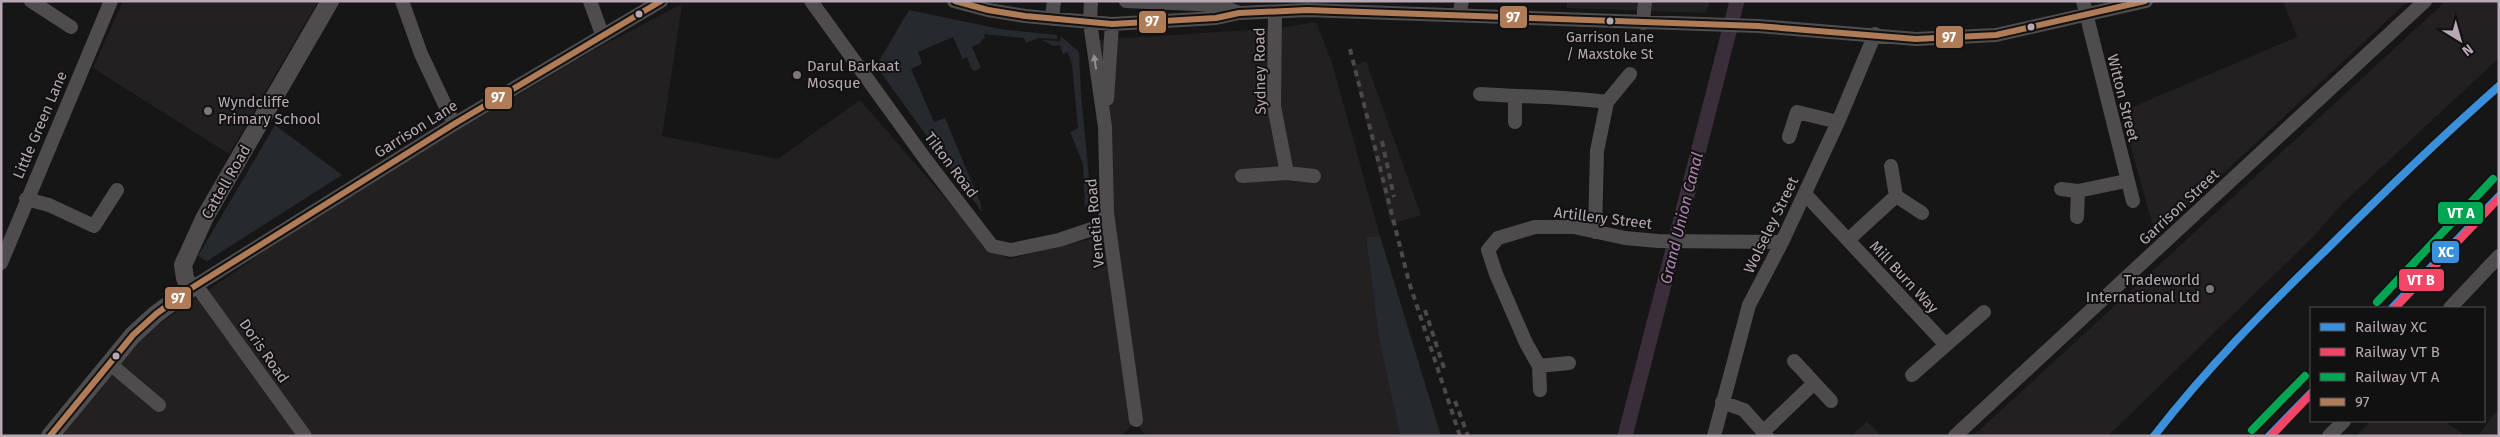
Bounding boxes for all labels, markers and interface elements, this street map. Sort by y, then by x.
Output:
line badge: 97 [1499,5,1528,29]
unlabelled marker [634,9,644,19]
text: 97 [1506,9,1521,26]
line badge: 97 [1138,10,1167,34]
text: 97 [1145,13,1160,30]
north arrow [2435,15,2485,65]
marker: Garrison Lane / Maxstoke St [1605,16,1615,26]
unlabelled marker [2026,22,2036,32]
line badge: 97 [1935,25,1964,49]
street label: Sydney Road [1250,27,1270,115]
place label: Garrison Lane / Maxstoke St [1566,29,1654,63]
text: 97 [1942,29,1957,46]
text: N [2459,40,2476,60]
street label: Witton Street [2103,52,2143,144]
one-way arrow [1091,54,1099,70]
place label: Darul Barkaat Mosque [807,57,900,92]
street label: Little Green Lane [9,68,71,182]
marker: Darul Barkaat Mosque [791,69,803,81]
line badge: 97 [484,86,513,110]
text: 97 [491,89,506,106]
place label: Wyndcliffe Primary School [218,93,321,128]
street label: Garrison Lane [371,96,461,162]
marker: Wyndcliffe Primary School [202,105,214,117]
street label: Tilton Road [920,129,982,201]
street label: Cattell Road [198,142,254,222]
water label: Grand Union Canal [1656,150,1707,286]
street label: Garrison Street [2135,165,2223,249]
street label: Wolseley Street [1740,173,1802,276]
street label: Venetia Road [1082,178,1108,268]
line badge: VT A [2437,201,2484,225]
street label: Artillery Street [1553,203,1654,233]
text: VT A [2446,205,2475,222]
street label: Mill Burn Way [1866,237,1942,317]
line badge: XC [2431,240,2460,264]
text: XC [2437,244,2454,261]
line badge: VT B [2398,268,2445,292]
place label: Tradeworld International Ltd [2086,271,2200,306]
text: VT B [2406,272,2435,289]
marker: Tradeworld International Ltd [2204,283,2216,295]
line badge: 97 [164,286,192,310]
text: 97 [171,290,186,307]
legend [2310,307,2485,422]
street label: Doris Road [235,316,293,386]
text: Railway XC [2355,318,2427,336]
text: Railway VT B [2355,343,2440,361]
unlabelled marker [111,351,121,361]
text: Railway VT A [2355,368,2440,386]
text: 97 [2355,393,2370,411]

